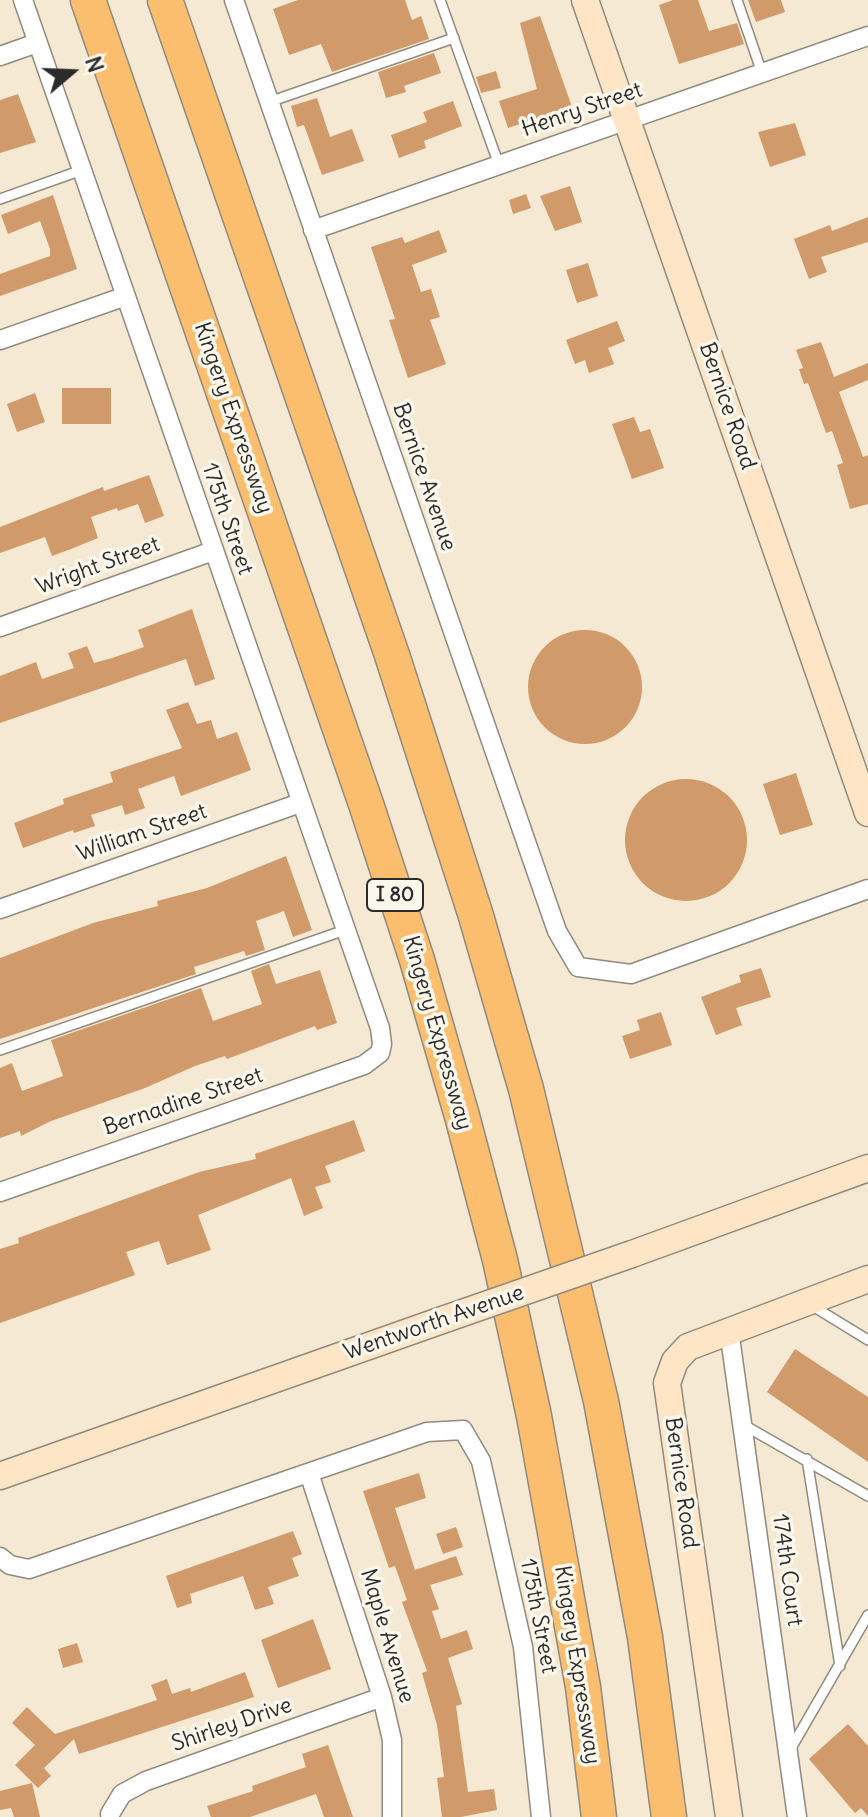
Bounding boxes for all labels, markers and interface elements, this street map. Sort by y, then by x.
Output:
north arrow [32,32,112,112]
text: N [79,52,110,76]
street label: Henry Street [518,77,646,143]
street label: Kingery Expressway [188,319,278,517]
street label: Bernice Road [693,339,761,473]
street label: Bernice Avenue [386,400,462,554]
street label: 175th Street [196,460,258,578]
street label: Wright Street [33,531,163,601]
street label: William Street [74,798,210,868]
road number: I 80 [367,879,423,911]
street label: Kingery Expressway [397,933,477,1133]
street label: Bernadine Street [100,1062,266,1142]
street label: Wentworth Avenue [340,1280,528,1366]
street label: Bernice Road [659,1416,703,1550]
street label: 174th Court [766,1512,808,1628]
street label: 175th Street [514,1556,562,1676]
street label: Kingery Expressway [548,1564,606,1766]
street label: Maple Avenue [354,1566,420,1706]
street label: Shirley Drive [168,1692,296,1758]

